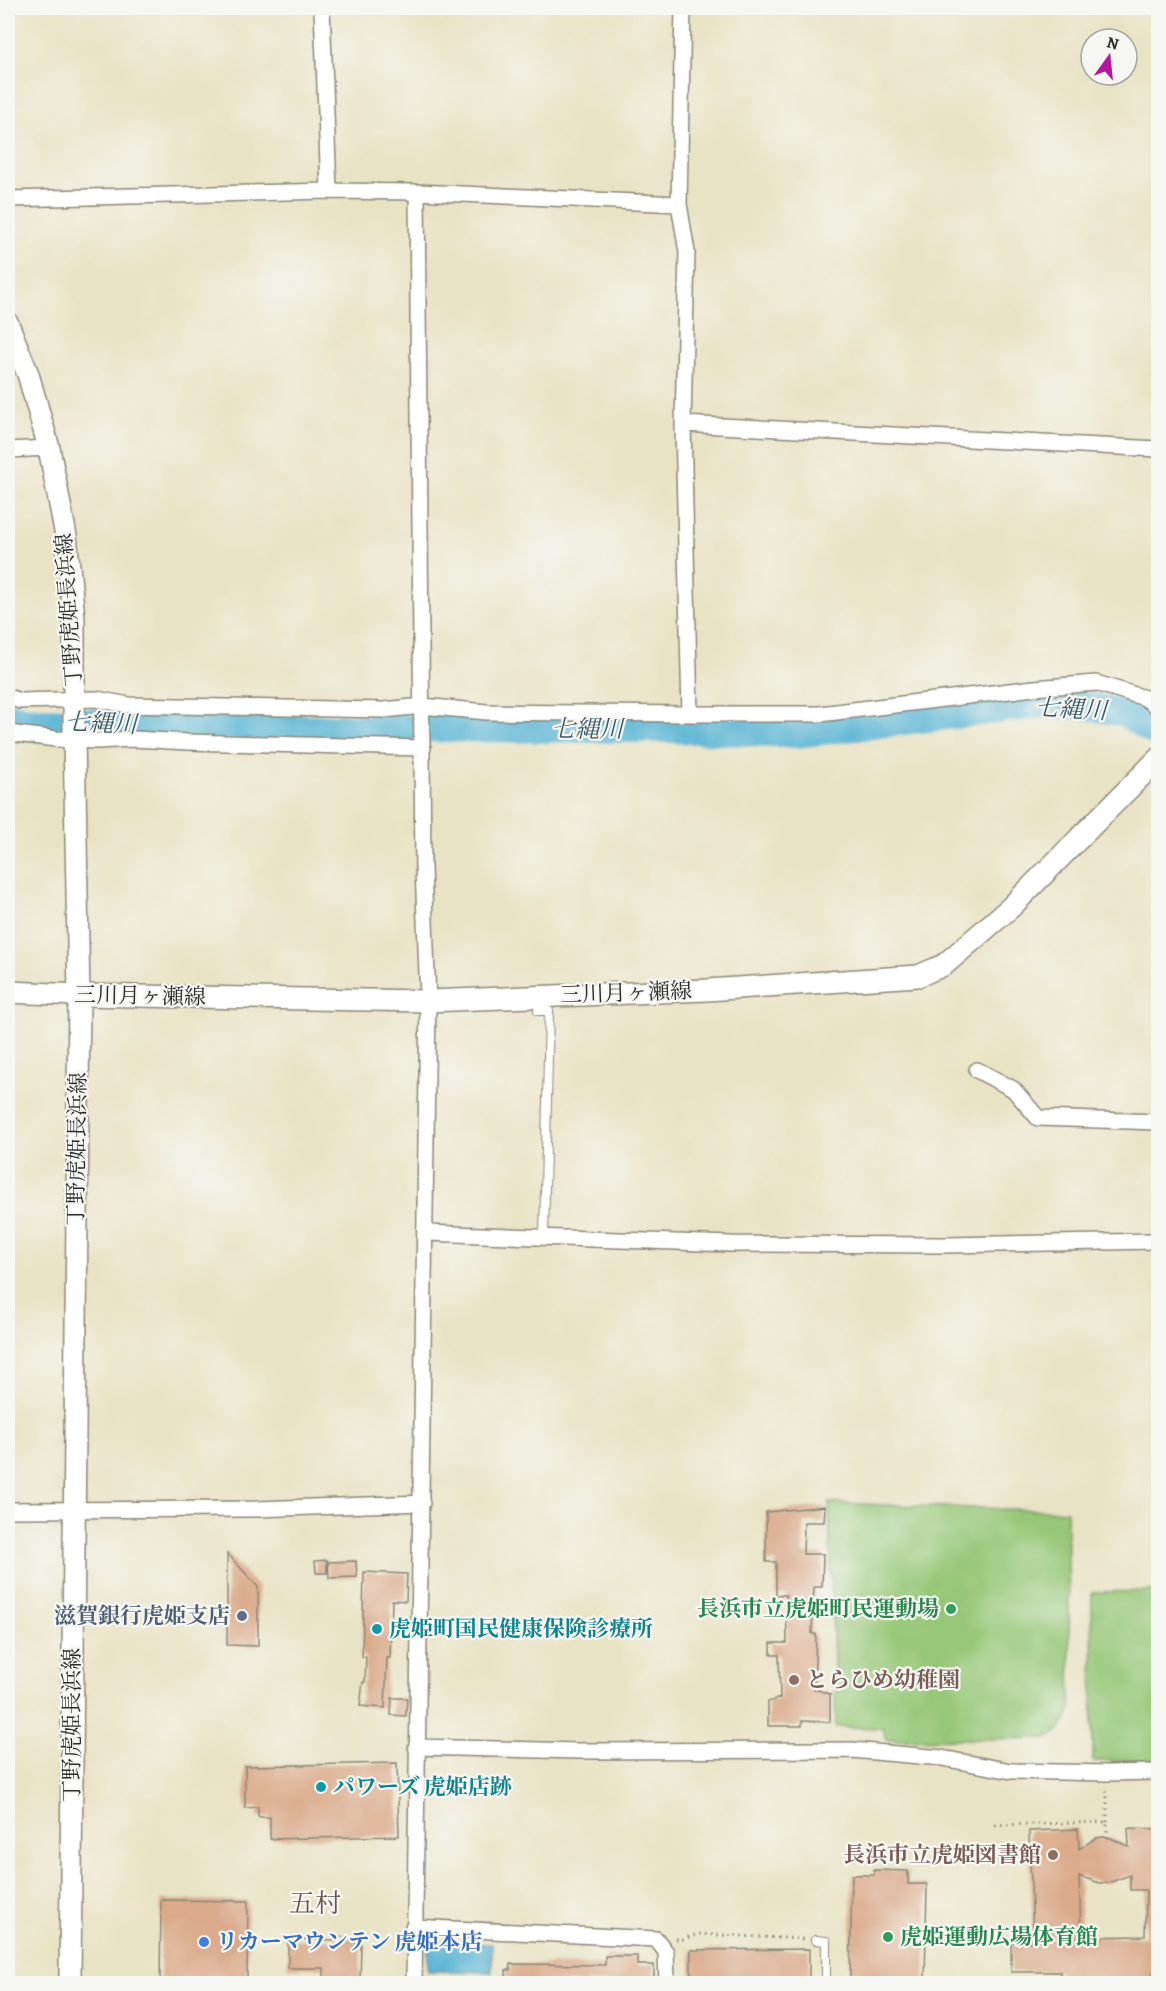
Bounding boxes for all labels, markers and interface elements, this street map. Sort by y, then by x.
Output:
north arrow [1079,27,1139,87]
text: N [1104,31,1121,56]
street label: 丁野虎姫長浜線 [49,532,89,688]
water label: 七縄川 [1034,691,1111,727]
water label: 七縄川 [64,706,141,740]
water label: 七縄川 [551,713,626,745]
street label: 三川月ヶ瀬線 [560,976,692,1010]
street label: 三川月ヶ瀬線 [74,980,206,1012]
street label: 丁野虎姫長浜線 [61,1072,93,1226]
place label: 長浜市立虎姫町民運動場 [697,1594,939,1624]
place label: 滋賀銀行虎姫支店 [54,1601,230,1631]
marker: 長浜市立虎姫町民運動場 [944,1602,958,1616]
marker: 滋賀銀行虎姫支店 [235,1609,249,1623]
place label: 虎姫町国民健康保険診療所 [389,1614,653,1644]
marker: 虎姫町国民健康保険診療所 [370,1622,384,1636]
street label: 丁野虎姫長浜線 [57,1648,87,1802]
place label: とらひめ幼稚園 [806,1665,960,1695]
marker: とらひめ幼稚園 [787,1673,801,1687]
place label: パワーズ 虎姫店跡 [333,1772,512,1802]
marker: パワーズ 虎姫店跡 [314,1780,328,1794]
place label: 長浜市立虎姫図書館 [843,1840,1041,1870]
marker: 長浜市立虎姫図書館 [1046,1848,1060,1862]
district label: 五村 [289,1886,341,1921]
place label: 虎姫運動広場体育館 [900,1922,1098,1952]
place label: リカーマウンテン 虎姫本店 [216,1927,483,1957]
marker: 虎姫運動広場体育館 [881,1930,895,1944]
marker: リカーマウンテン 虎姫本店 [197,1935,211,1949]

